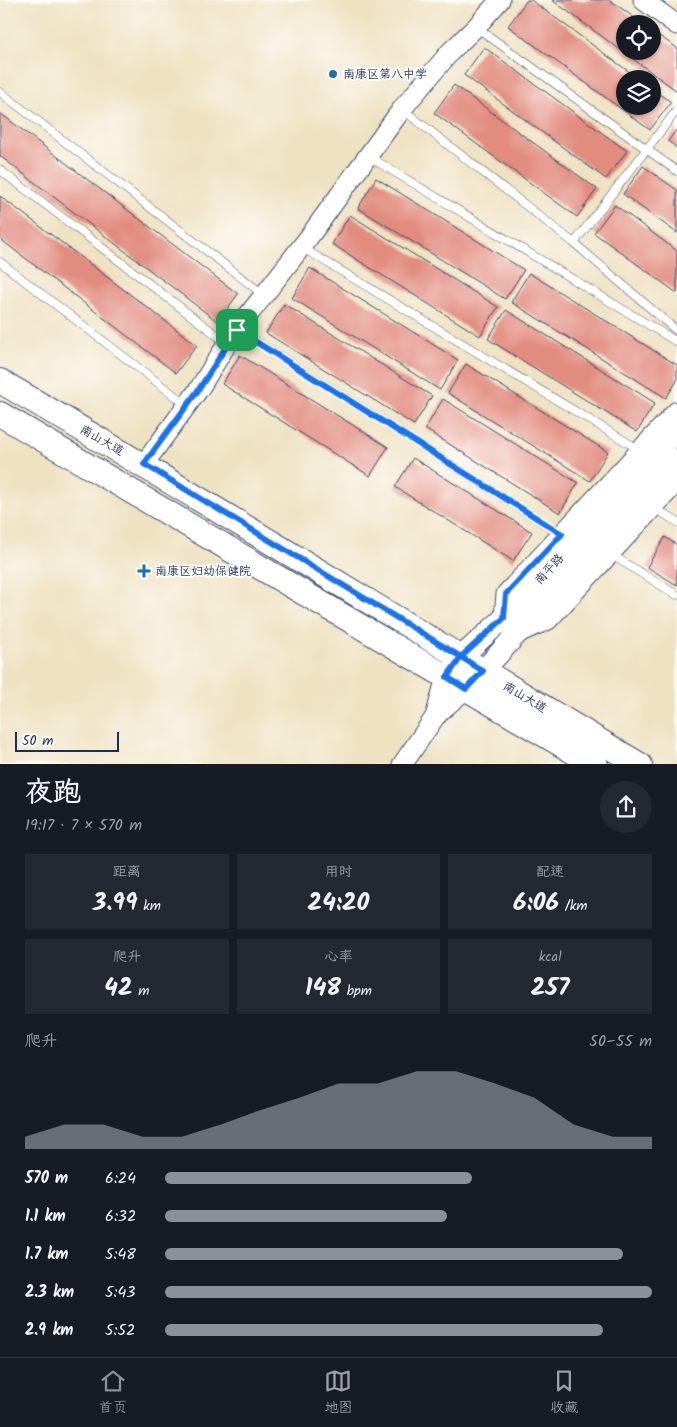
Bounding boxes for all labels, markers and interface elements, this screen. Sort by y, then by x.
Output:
map controls [616,15,661,115]
button: locate [616,15,661,60]
place label: 南康区第八中学 [343,65,427,84]
marker: 南康区第八中学 [327,68,339,80]
button: layers [616,70,661,115]
pin [216,309,258,351]
icon: arrive [223,316,251,344]
street label: 南山大道 [76,420,127,461]
street label: 南平路 [530,550,569,589]
place label: 南康区妇幼保健院 [155,562,251,581]
marker: 南康区妇幼保健院 [137,564,151,578]
street label: 南山大道 [499,677,550,718]
scale bar [15,729,119,753]
text: 50 m [22,730,53,752]
text: 夜跑 [25,771,81,816]
button: share [600,781,652,833]
text: 19:17 · 7 × 570 m [25,813,142,838]
text: 距离 [113,861,141,883]
text: 用时 [324,861,352,883]
text: 配速 [536,861,564,883]
text: 3.99 [93,883,138,923]
text: 24:20 [308,883,369,923]
text: 6:06 [513,883,559,923]
text: km [138,895,161,917]
text: /km [559,895,587,917]
text: 爬升 [113,946,141,968]
text: 心率 [324,946,352,968]
text: kcal [539,946,562,968]
text: 42 [104,968,133,1008]
text: 148 [305,968,341,1008]
text: 257 [531,968,570,1008]
text: m [133,980,149,1002]
text: bpm [341,980,372,1002]
text: 爬升 [25,1029,57,1054]
text: 50–55 m [589,1029,652,1054]
text: 570 m [25,1166,68,1191]
text: 6:24 [105,1166,136,1191]
text: 1.1 km [25,1204,66,1229]
text: 6:32 [105,1204,136,1229]
text: 1.7 km [25,1242,68,1267]
text: 5:48 [105,1242,136,1267]
text: 2.3 km [25,1280,74,1305]
text: 5:43 [105,1280,135,1305]
text: 2.9 km [25,1318,73,1343]
text: 5:52 [105,1318,135,1343]
tab: 首页 [99,1367,127,1419]
tab: 地图 [324,1367,352,1419]
tab: 收藏 [550,1367,578,1419]

